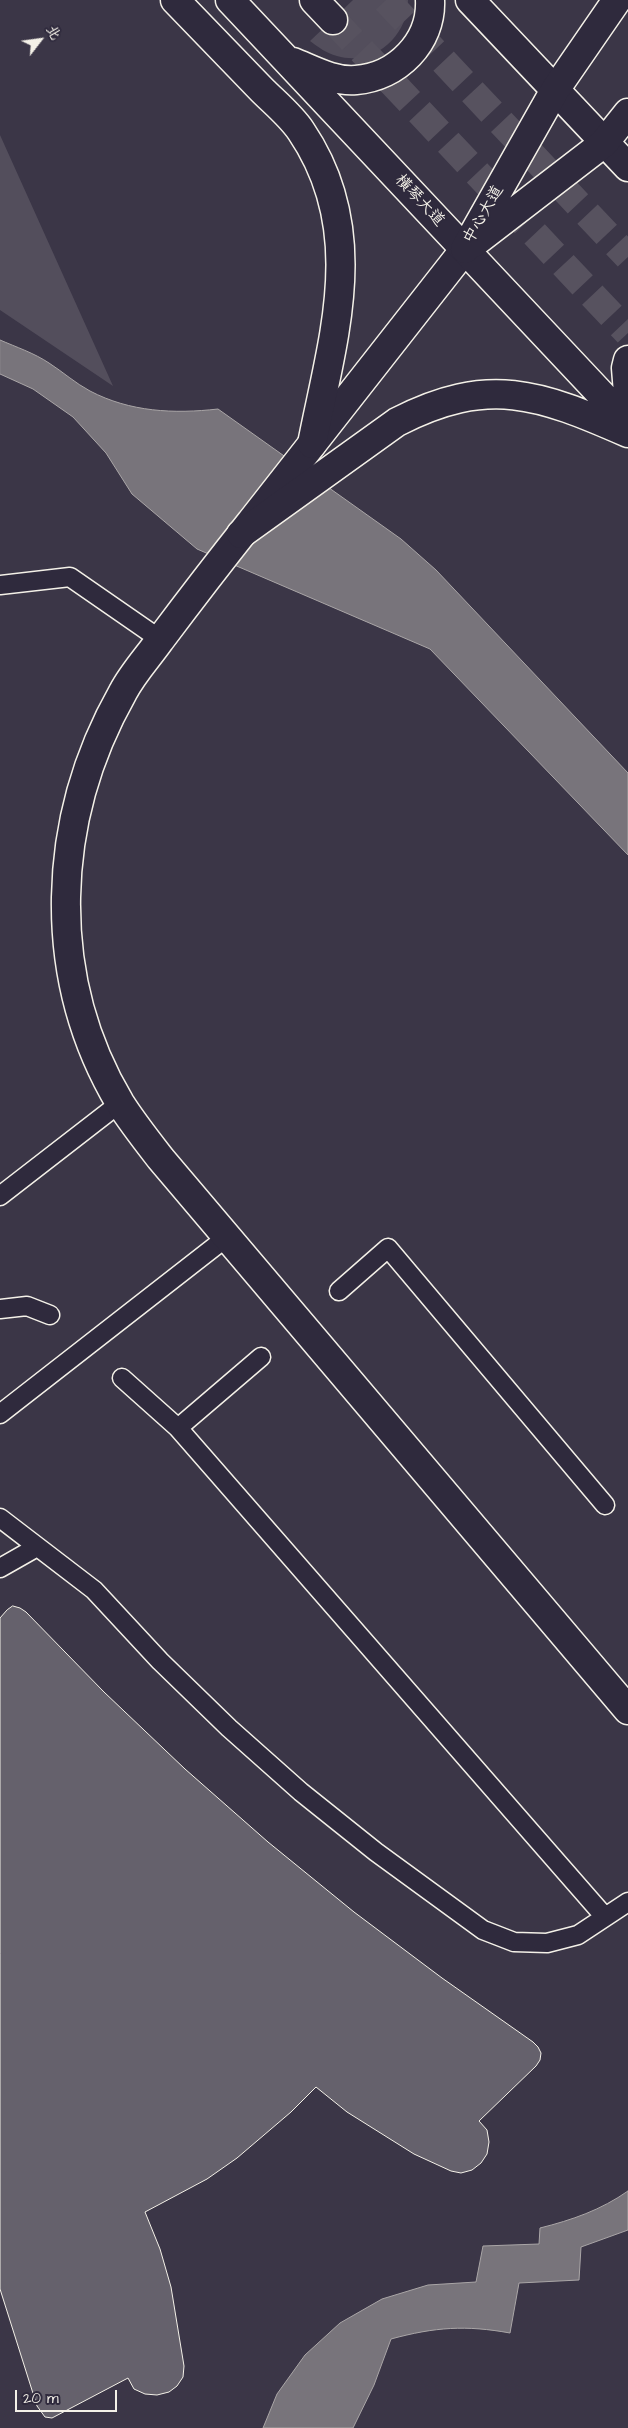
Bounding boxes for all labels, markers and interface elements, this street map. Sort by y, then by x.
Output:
north arrow [15,15,65,65]
text: 北 [41,21,65,44]
street label: 横琴大道 [390,171,448,231]
street label: 中心大道 [460,182,508,248]
scale bar [18,2380,120,2412]
text: 20 m [23,2388,59,2409]

